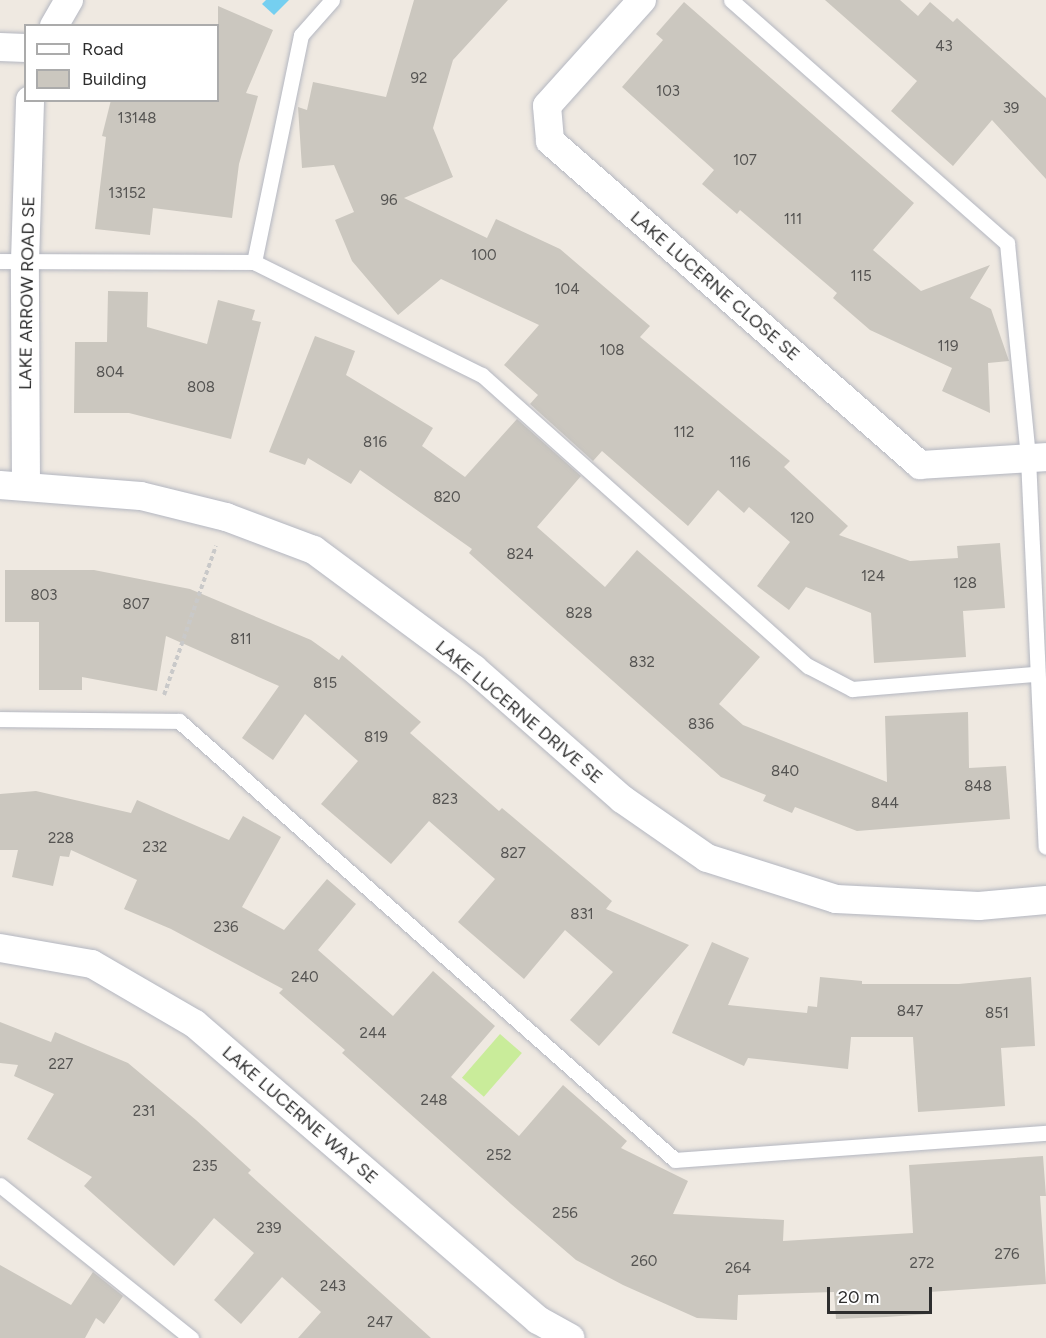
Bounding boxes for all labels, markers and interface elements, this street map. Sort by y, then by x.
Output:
legend [24,24,219,102]
text: Road [82,38,123,60]
house number: 43 [935,38,953,56]
text: Building [82,68,147,90]
house number: 92 [411,70,427,88]
house number: 103 [656,83,680,101]
house number: 39 [1003,100,1019,118]
house number: 13148 [117,110,157,128]
house number: 107 [733,152,757,170]
house number: 13152 [108,185,146,203]
house number: 96 [381,192,397,210]
street label: LAKE ARROW ROAD SE [15,196,39,390]
street label: LAKE LUCERNE CLOSE SE [626,207,804,365]
house number: 111 [784,211,802,229]
house number: 100 [471,247,497,265]
house number: 115 [850,268,872,286]
house number: 104 [554,281,580,299]
house number: 119 [938,338,958,356]
house number: 108 [599,342,625,360]
house number: 804 [96,364,124,382]
house number: 808 [187,379,215,397]
house number: 112 [674,424,694,442]
house number: 816 [363,434,387,452]
house number: 116 [730,454,750,472]
house number: 820 [433,489,461,507]
house number: 120 [790,510,814,528]
house number: 824 [507,546,533,564]
house number: 124 [861,568,885,586]
house number: 128 [953,575,977,593]
house number: 803 [31,587,57,605]
house number: 807 [123,596,149,614]
house number: 828 [566,605,592,623]
house number: 811 [230,631,252,649]
street label: LAKE LUCERNE DRIVE SE [431,636,607,788]
house number: 832 [629,654,655,672]
house number: 815 [313,675,337,693]
house number: 836 [688,716,714,734]
house number: 819 [364,729,388,747]
house number: 840 [771,763,799,781]
house number: 848 [964,778,992,796]
house number: 823 [432,791,458,809]
house number: 844 [871,795,899,813]
house number: 228 [48,830,74,848]
house number: 232 [143,839,167,857]
house number: 827 [500,845,526,863]
house number: 831 [570,906,594,924]
house number: 236 [213,919,239,937]
house number: 240 [291,969,319,987]
house number: 847 [897,1003,923,1021]
house number: 851 [985,1005,1009,1023]
house number: 244 [359,1025,387,1043]
street label: LAKE LUCERNE WAY SE [218,1041,382,1189]
house number: 227 [49,1056,73,1074]
house number: 248 [421,1092,447,1110]
house number: 231 [133,1103,155,1121]
house number: 252 [486,1147,512,1165]
house number: 235 [192,1158,218,1176]
house number: 256 [552,1205,578,1223]
house number: 239 [256,1220,282,1238]
house number: 276 [995,1246,1019,1264]
house number: 260 [631,1253,657,1271]
house number: 272 [910,1255,934,1273]
house number: 264 [725,1260,751,1278]
scale bar [830,1275,935,1313]
house number: 243 [320,1278,346,1296]
text: 20 m [838,1286,879,1308]
house number: 247 [367,1314,393,1332]

